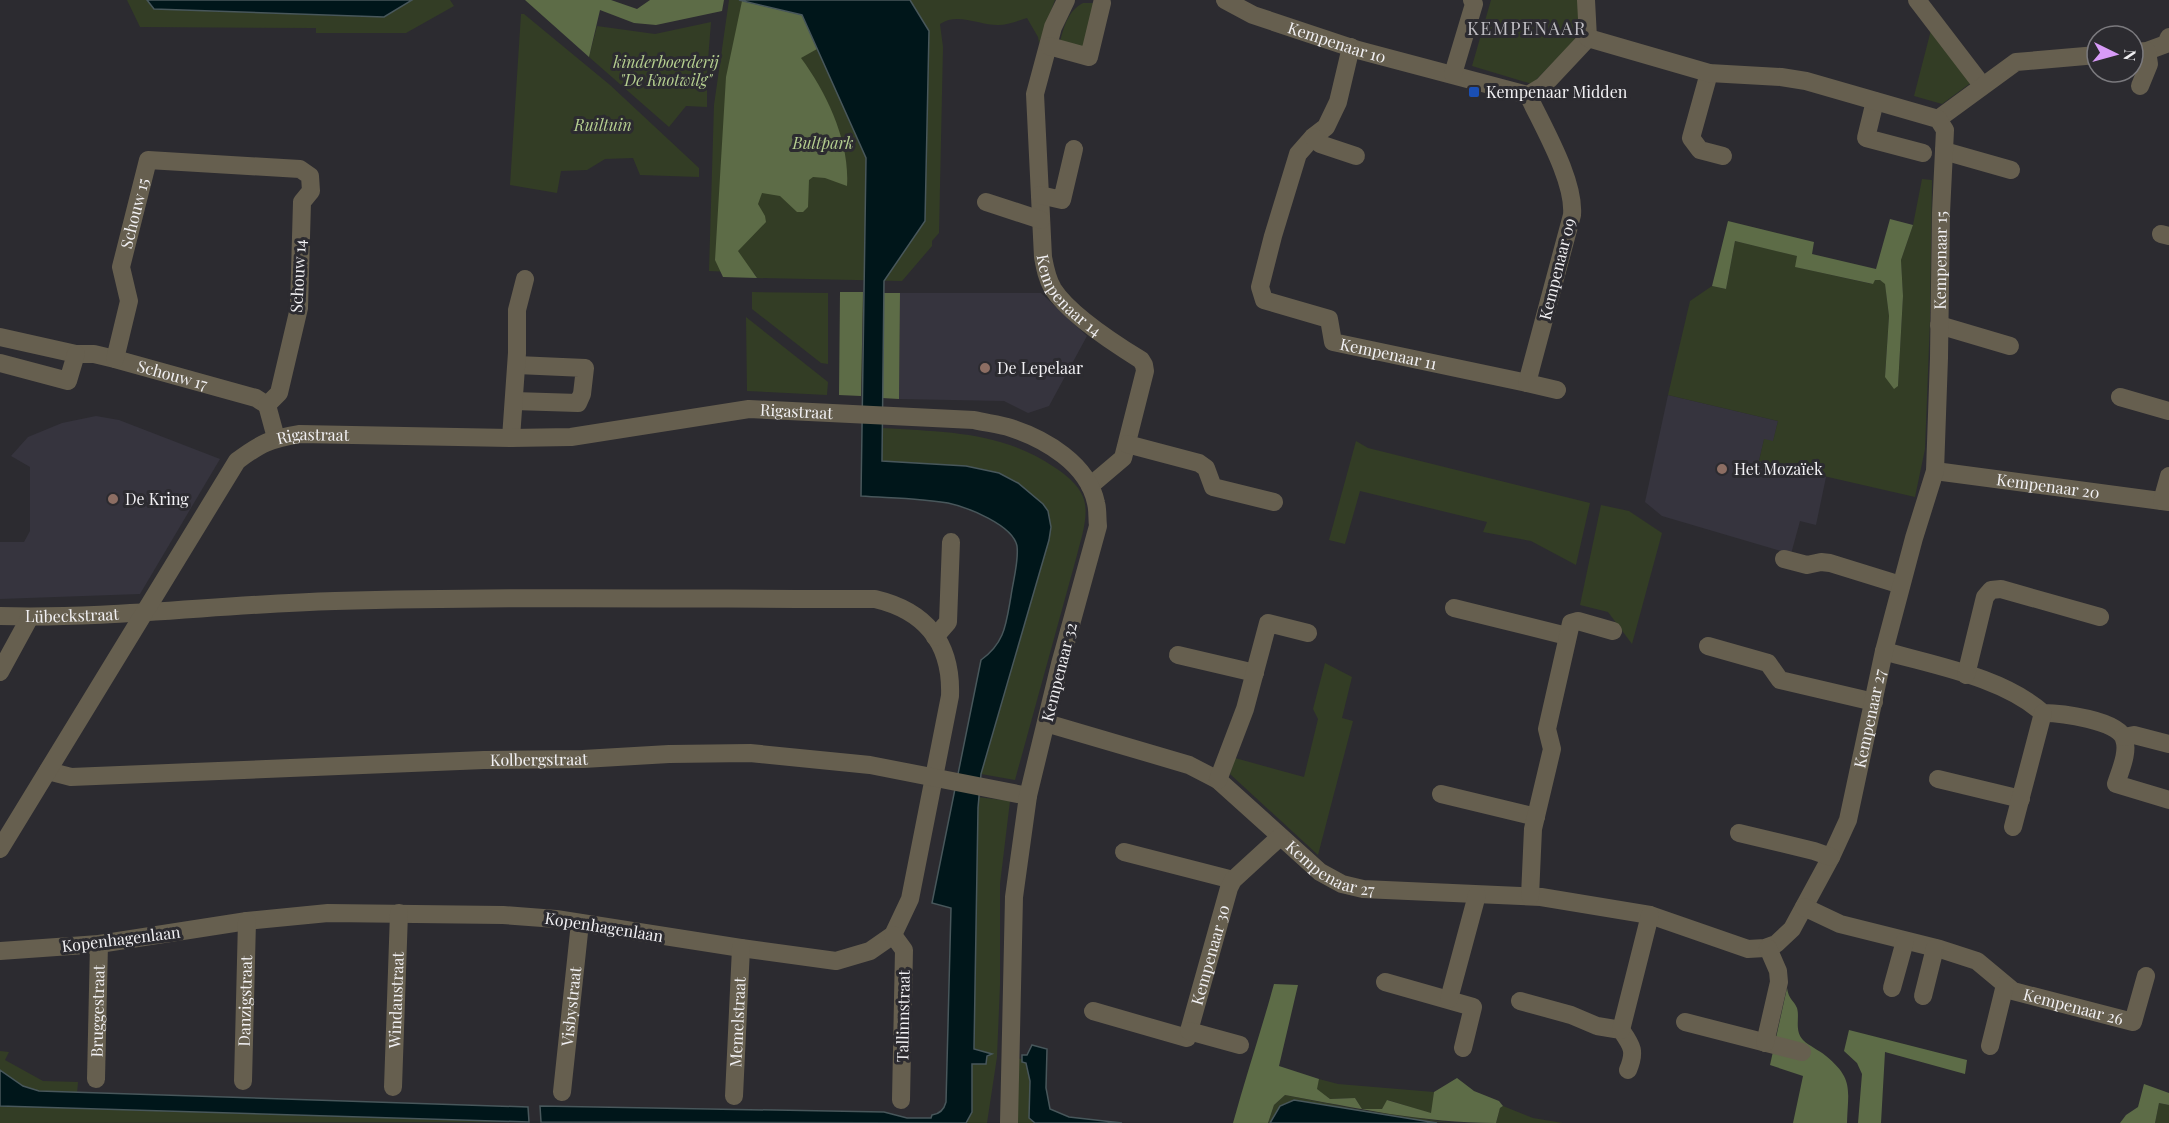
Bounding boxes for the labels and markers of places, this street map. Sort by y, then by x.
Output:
place label: Kempenaar Midden [1486,81,1628,102]
marker: Kempenaar Midden [1467,85,1481,99]
place label: De Lepelaar [997,357,1083,378]
marker: De Lepelaar [978,361,992,375]
place label: Het Mozaïek [1734,458,1823,479]
marker: Het Mozaïek [1715,462,1729,476]
place label: De Kring [125,488,189,509]
marker: De Kring [106,492,120,506]

